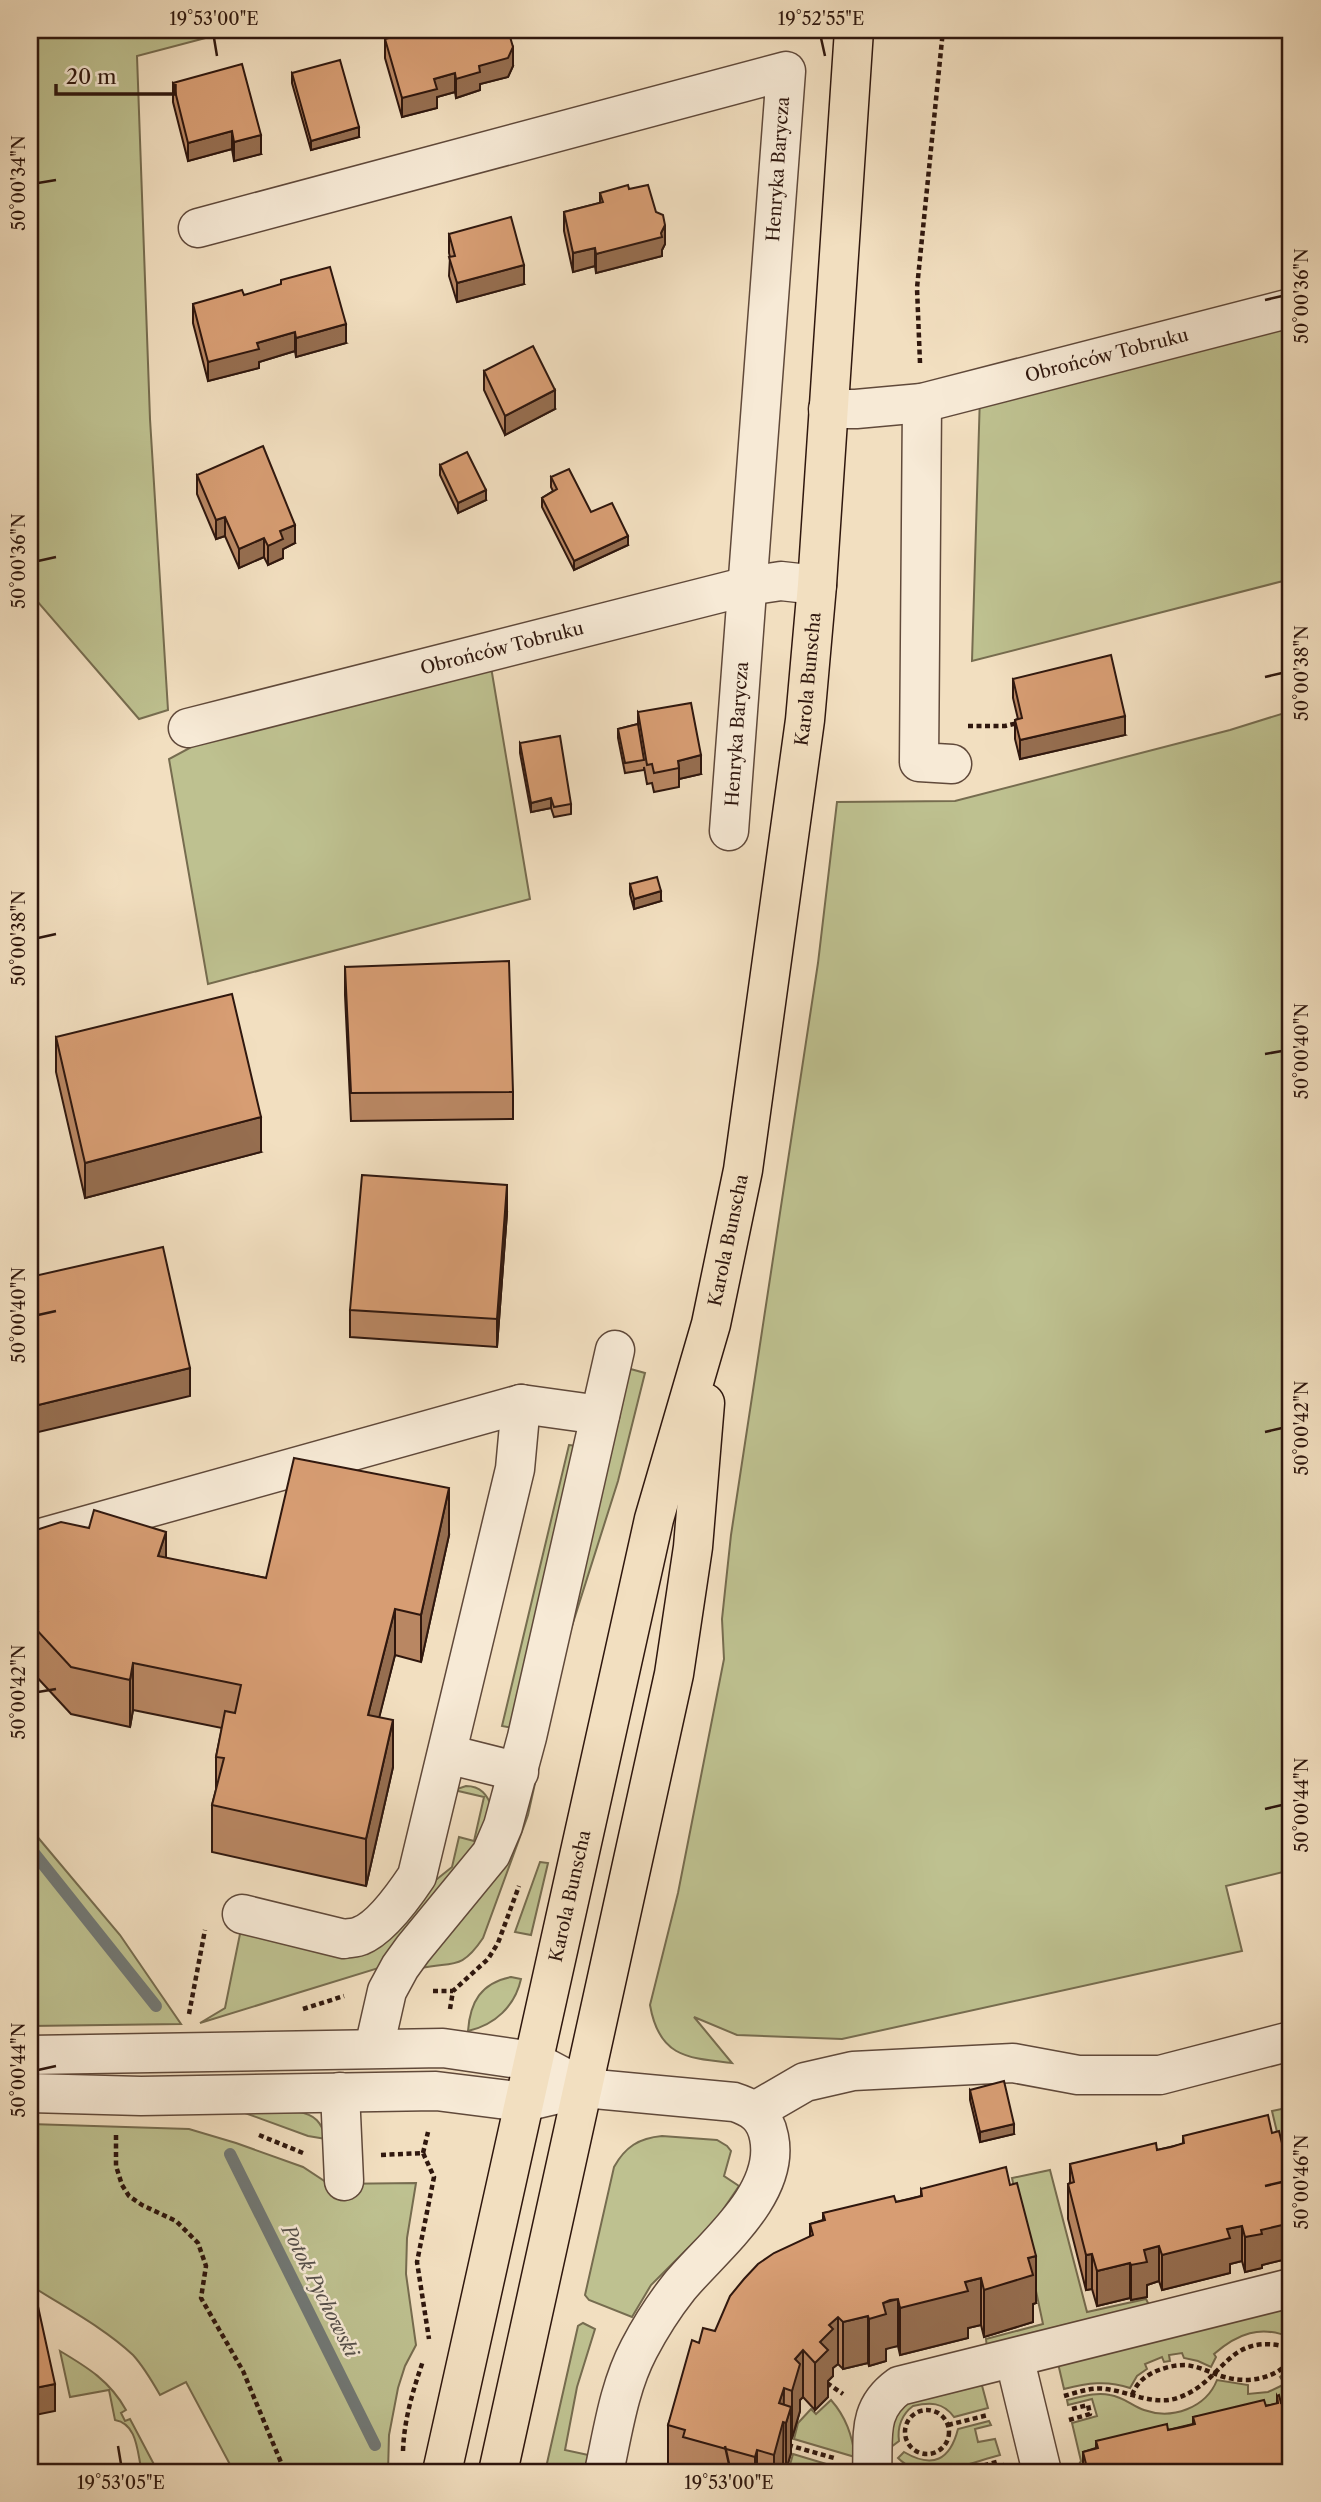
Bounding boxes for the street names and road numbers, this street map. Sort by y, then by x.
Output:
street label: Henryka Barycza [762,95,794,242]
street label: Obrońców Tobruku [1023,324,1191,387]
street label: Karola Bunscha [791,611,826,747]
street label: Obrońców Tobruku [418,617,586,680]
street label: Henryka Barycza [721,660,753,807]
street label: Karola Bunscha [704,1172,753,1308]
street label: Karola Bunscha [545,1828,596,1964]

